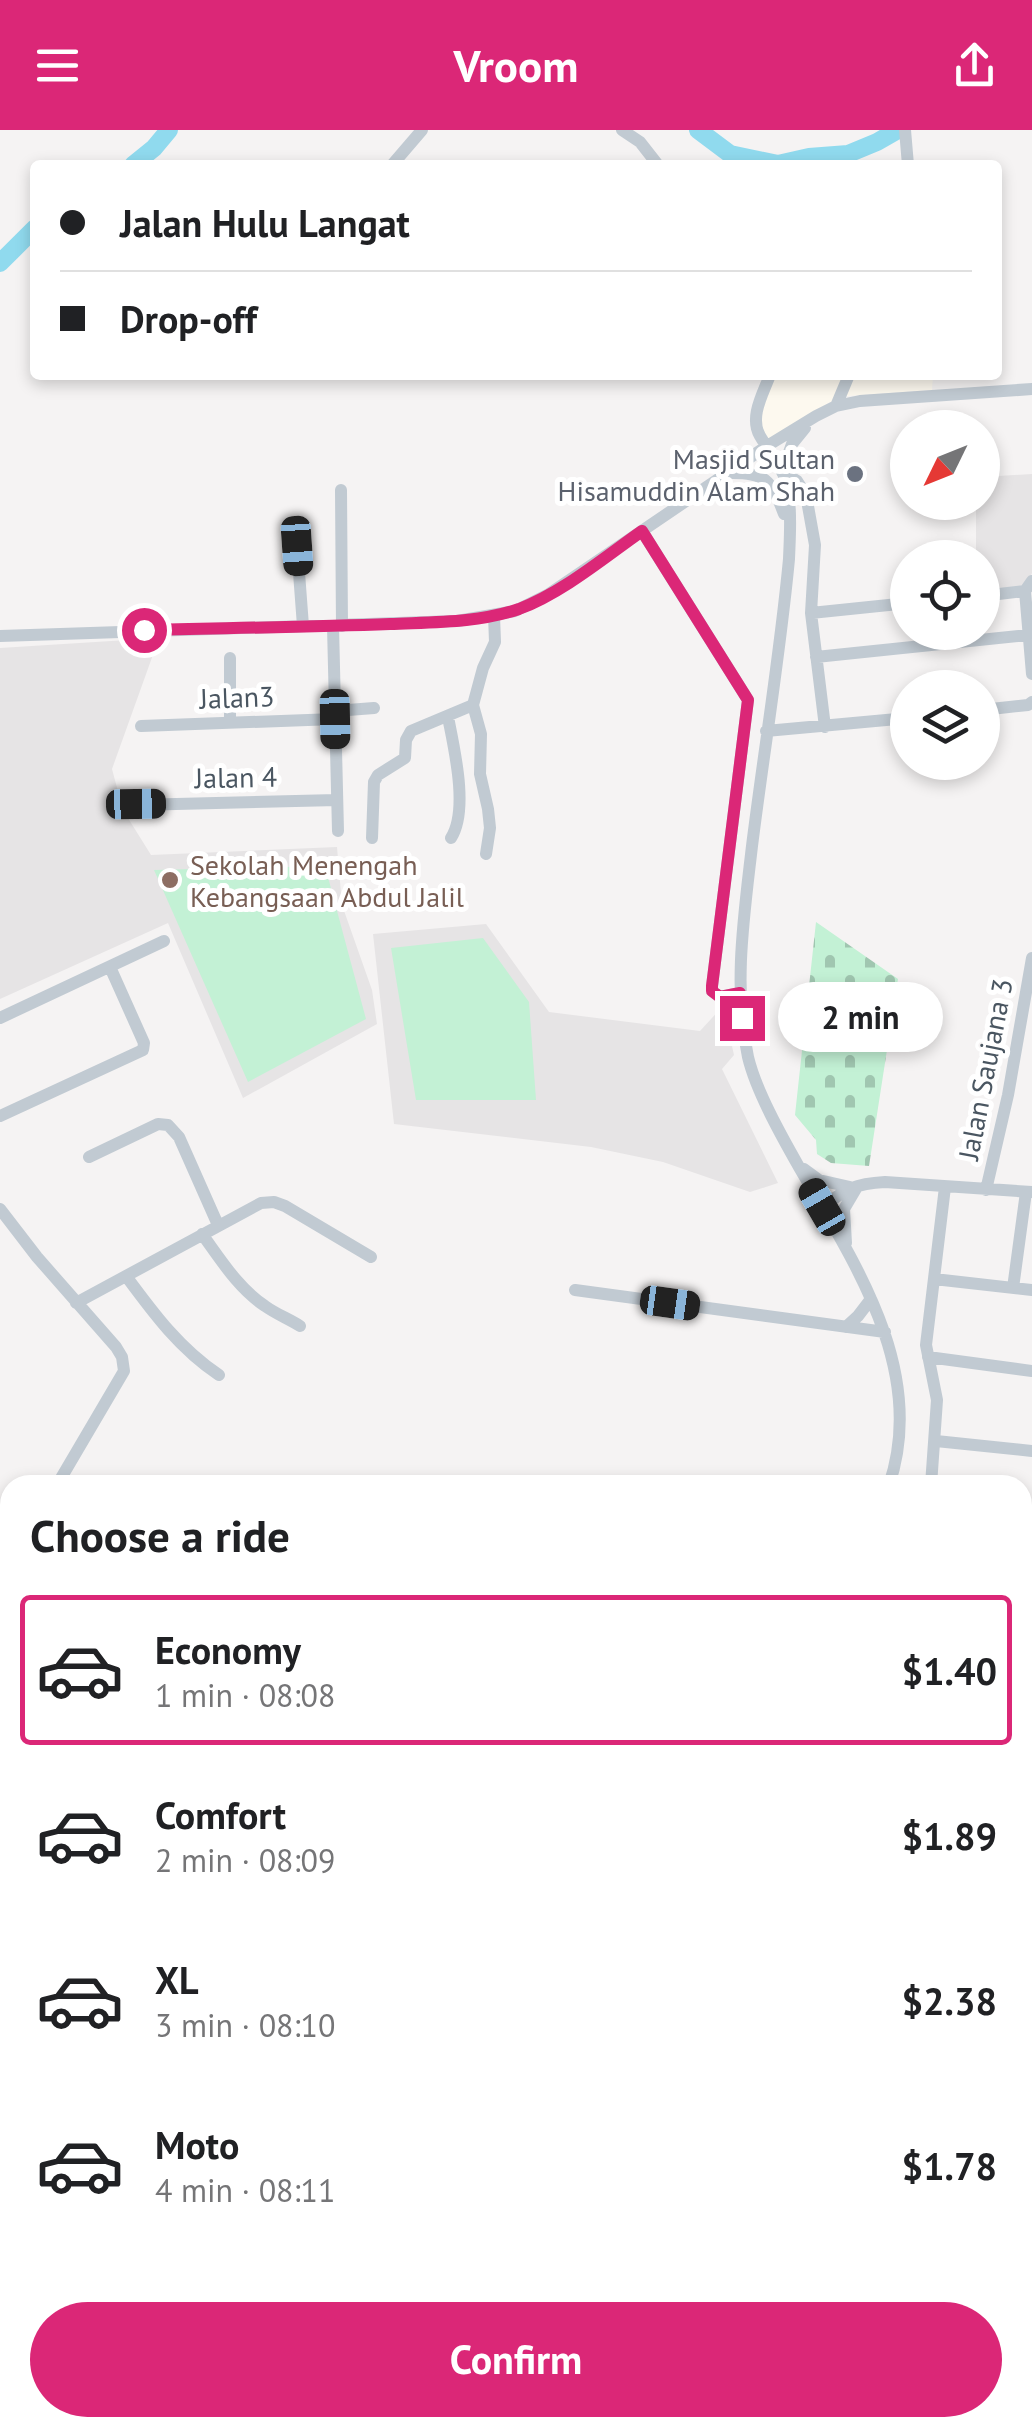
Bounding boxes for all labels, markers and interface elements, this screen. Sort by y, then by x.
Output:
text: Vroom [454,36,578,94]
icon: menu [30,38,85,93]
icon: share [947,38,1002,93]
text: Jalan Hulu Langat [120,198,410,247]
text: Drop-off [120,294,257,343]
north arrow [890,410,1000,520]
map controls [890,410,1000,780]
place label: Masjid Sultan Hisamuddin Alam Shah [558,440,835,509]
marker: Masjid Sultan Hisamuddin Alam Shah [844,463,866,485]
car [280,515,314,577]
button: locate [890,540,1000,650]
route start [122,608,167,653]
button: layers [890,670,1000,780]
street label: Jalan3 [198,677,275,717]
car [319,689,351,749]
street label: Jalan 4 [194,758,277,796]
car [106,788,166,820]
place label: Sekolah Menengah Kebangsaan Abdul Jalil [190,846,464,915]
marker: Sekolah Menengah Kebangsaan Abdul Jalil [159,869,181,891]
street label: Jalan Saujana 3 [949,975,1021,1164]
callout: 2 min [777,983,942,1053]
route end [720,996,765,1041]
text: 2 min [821,996,900,1038]
car [794,1174,850,1240]
car [638,1284,702,1322]
text: Choose a ride [30,1506,290,1564]
icon: car [35,1625,125,1715]
text: Economy [155,1625,301,1674]
text: $1.40 [901,1646,997,1695]
text: 1 min · 08:08 [155,1674,335,1716]
icon: car [35,1790,125,1880]
text: Comfort [155,1790,286,1839]
text: $1.89 [901,1811,997,1860]
text: 2 min · 08:09 [155,1839,335,1881]
icon: car [35,1955,125,2045]
text: XL [155,1955,199,2004]
text: $2.38 [901,1976,997,2025]
text: 3 min · 08:10 [155,2004,335,2046]
icon: car [35,2120,125,2210]
text: Moto [155,2120,239,2169]
text: $1.78 [901,2141,997,2190]
text: 4 min · 08:11 [155,2169,335,2211]
button: Confirm [30,2302,1002,2417]

